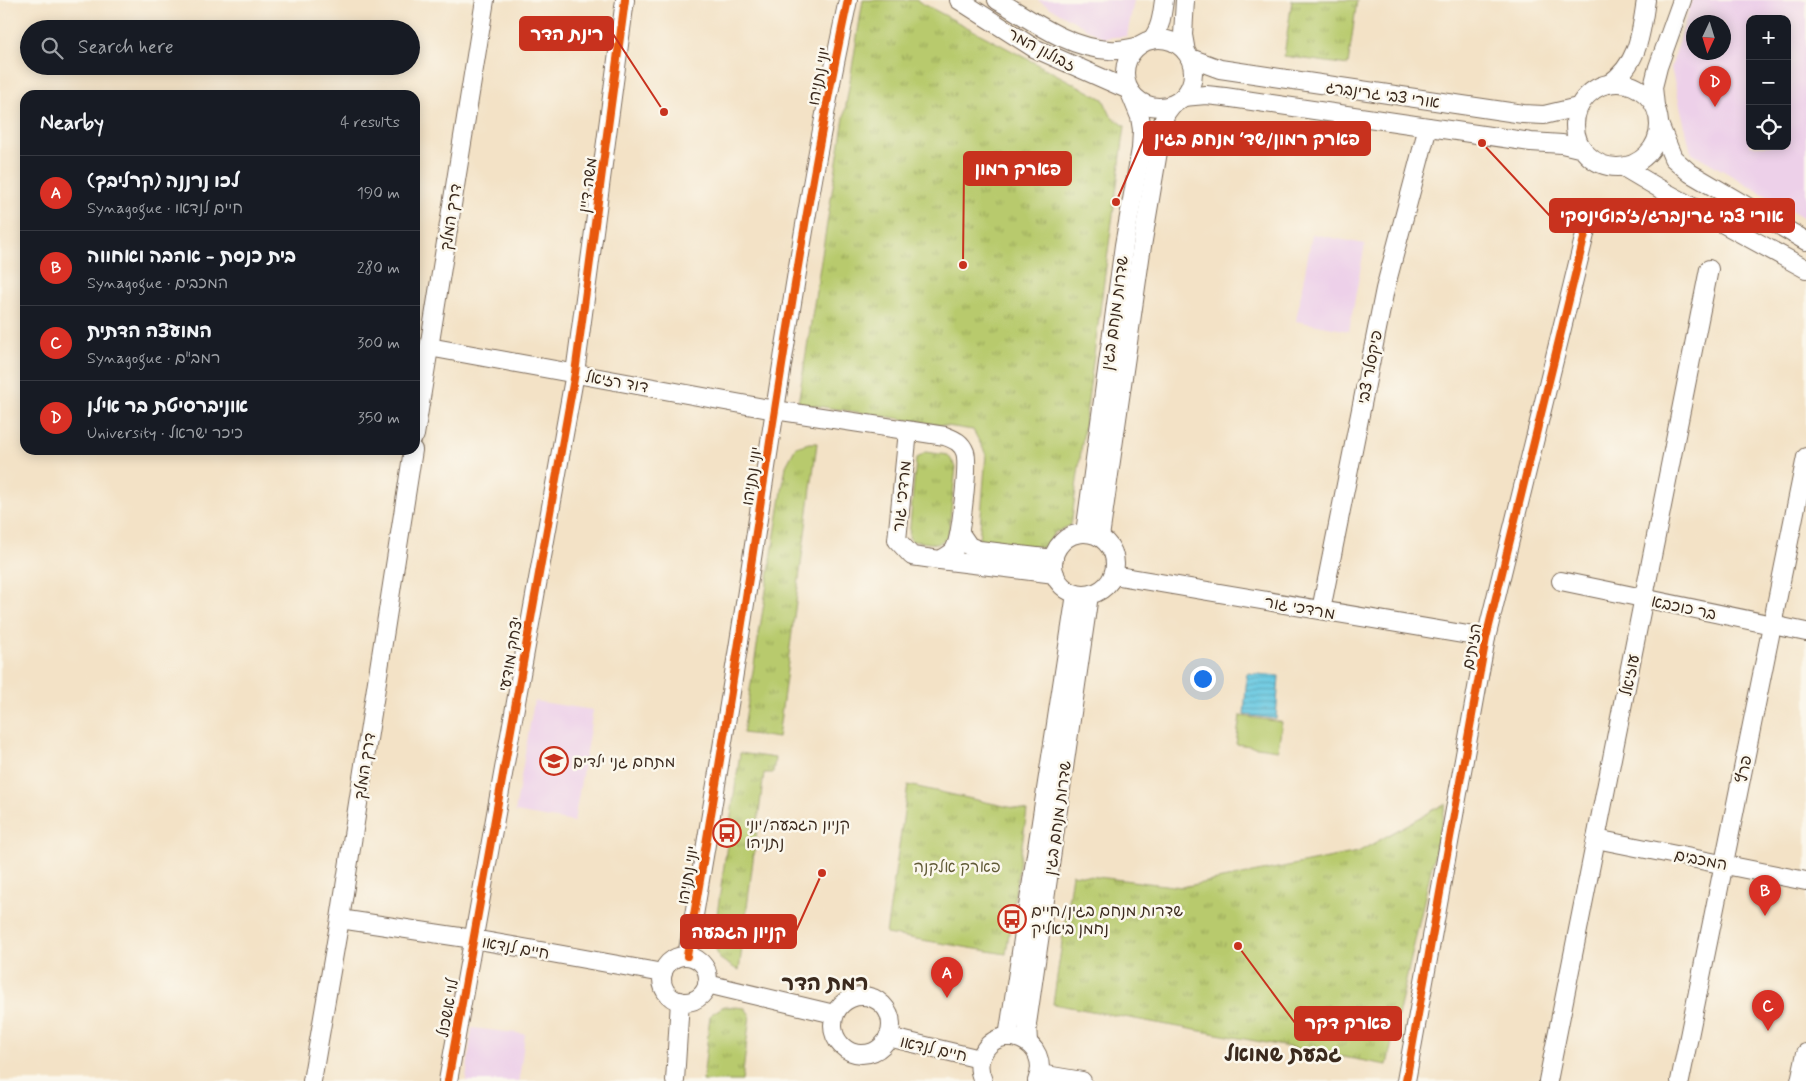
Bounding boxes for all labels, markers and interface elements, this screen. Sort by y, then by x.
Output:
north arrow [1686,15,1731,60]
map controls [1746,15,1791,150]
button: + [1746,15,1791,60]
callout: רינת הדר [520,17,613,50]
search box [20,20,420,75]
text: רינת הדר [530,23,604,47]
street label: זבולון המר [1004,24,1079,77]
icon: search [38,34,66,62]
text: Search here [78,35,174,60]
street label: יוני נתניהו [804,45,835,107]
button: − [1746,60,1791,105]
pin: D [1699,66,1731,107]
street label: אורי צבי גרינברג [1324,77,1441,114]
button: locate [1746,105,1791,150]
text: Nearby [40,109,104,137]
text: 4 results [340,112,400,133]
callout: פארק רמון/שד׳ מנחם בגין [1144,122,1370,155]
text: פארק רמון/שד׳ מנחם בגין [1154,128,1360,152]
callout: פארק רמון [964,152,1071,185]
street label: משה דיין [574,156,603,214]
text: פארק רמון [975,158,1061,182]
text: לכו נרננה (קרליבך) [87,169,240,194]
street label: דרך המלך [436,182,467,252]
text: A [51,183,61,204]
text: 190 m [357,183,400,204]
text: Synagogue · חיים לנדאו [87,198,243,219]
callout: אורי צבי גרינברג/ז׳בוטינסקי [1550,199,1794,232]
text: אורי צבי גרינברג/ז׳בוטינסקי [1560,205,1784,229]
text: בית כנסת - אהבה ואחווה [87,244,296,269]
street label: שדרות מנחם בגין [1097,254,1134,372]
text: B [51,258,61,279]
text: 280 m [357,258,400,279]
text: Synagogue · המכבים [87,273,228,294]
text: המועצה הדתית [87,319,212,344]
street label: פיקסלר צבי [1353,329,1388,406]
text: C [50,333,62,354]
text: 300 m [357,333,400,354]
text: Synagogue · רמב"ם [87,348,221,369]
street label: דוד רזיאל [584,367,650,398]
text: אוניברסיטת בר אילן [87,394,248,419]
text: D [50,408,62,429]
text: 350 m [358,408,400,429]
text: University · כיכר ישראל [87,423,243,444]
street label: יוני נתניהו [737,445,767,507]
street label: מרדכי גור [888,459,917,533]
street label: בר כוכבא [1649,591,1718,626]
street label: מרדכי גור [1263,592,1337,625]
street label: יצחק מודעי [495,615,528,693]
street label: הזיתים [1458,621,1487,671]
street label: עוזיאל [1616,653,1645,698]
your location [1190,666,1216,692]
street label: דרך המלך [350,731,381,801]
school or university icon: מתחם גני ילדים [539,746,569,776]
place label: מתחם גני ילדים [573,752,675,773]
street label: פרץ [1732,754,1757,785]
street label: שדרות מנחם בגין [1040,759,1077,877]
place label: קניון הגבעה/יוני נתניהו [746,815,850,854]
bus stop icon: קניון הגבעה/יוני נתניהו [712,818,742,848]
street label: יוני נתניהו [673,844,704,906]
street label: המכבים [1672,845,1729,876]
park label: פארק אלקנה [913,857,1001,878]
pin: B [1749,875,1781,916]
place label: שדרות מנחם בגין/חיים נחמן ביאליק [1031,901,1183,940]
bus stop icon: שדרות מנחם בגין/חיים נחמן ביאליק [997,904,1027,934]
callout: קניון הגבעה [681,915,796,948]
text: קניון הגבעה [692,921,786,945]
street label: חיים לנדאו [480,932,551,965]
pin: A [931,957,963,998]
district label: רמת הדר [782,970,868,998]
street label: לוי אשכול [433,976,464,1039]
pin: C [1752,990,1784,1031]
callout: פארק דקר [1295,1007,1401,1040]
text: פארק דקר [1305,1012,1391,1036]
street label: חיים לנדאו [898,1032,969,1067]
district label: גבעת שמואל [1224,1041,1342,1069]

